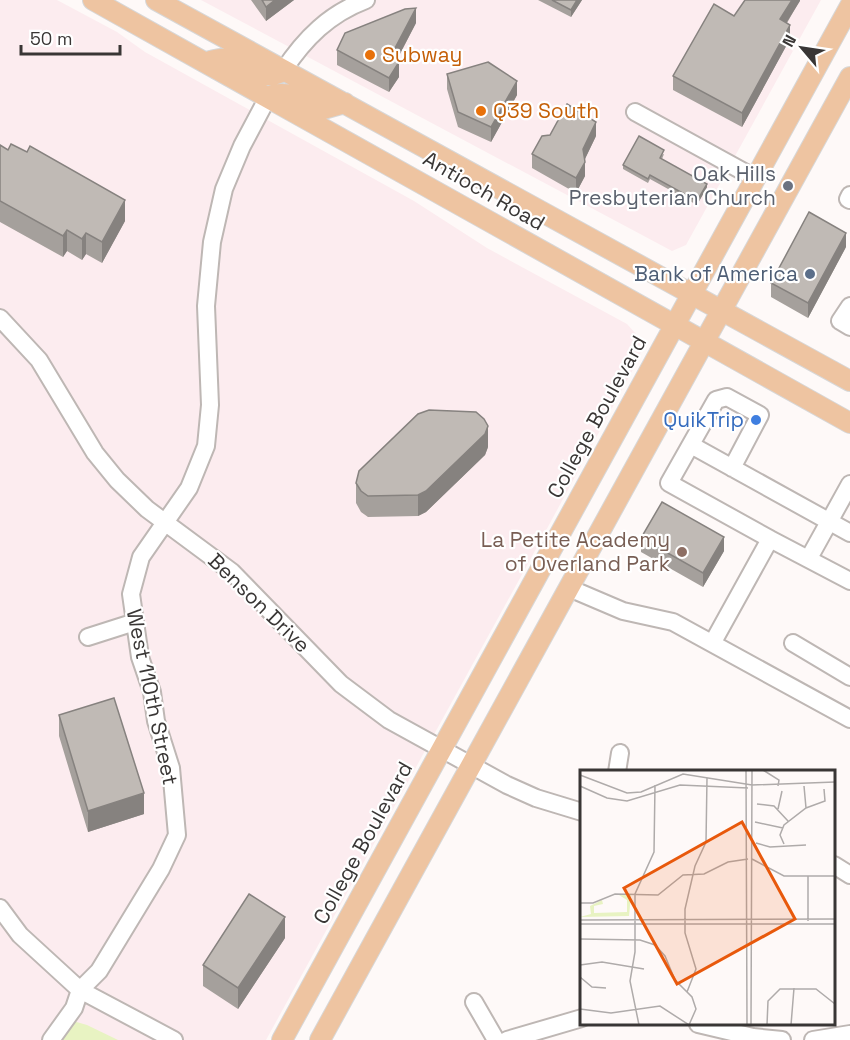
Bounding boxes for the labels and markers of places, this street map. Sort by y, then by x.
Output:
place label: Subway [382,41,462,68]
marker: Subway [363,48,377,62]
place label: Q39 South [493,97,599,124]
marker: Q39 South [474,104,488,118]
place label: Oak Hills Presbyterian Church [569,160,776,211]
marker: Oak Hills Presbyterian Church [781,179,795,193]
place label: Bank of America [634,260,798,287]
marker: Bank of America [803,267,817,281]
place label: QuikTrip [663,406,744,433]
marker: QuikTrip [749,413,763,427]
place label: La Petite Academy of Overland Park [481,526,670,577]
marker: La Petite Academy of Overland Park [675,545,689,559]

